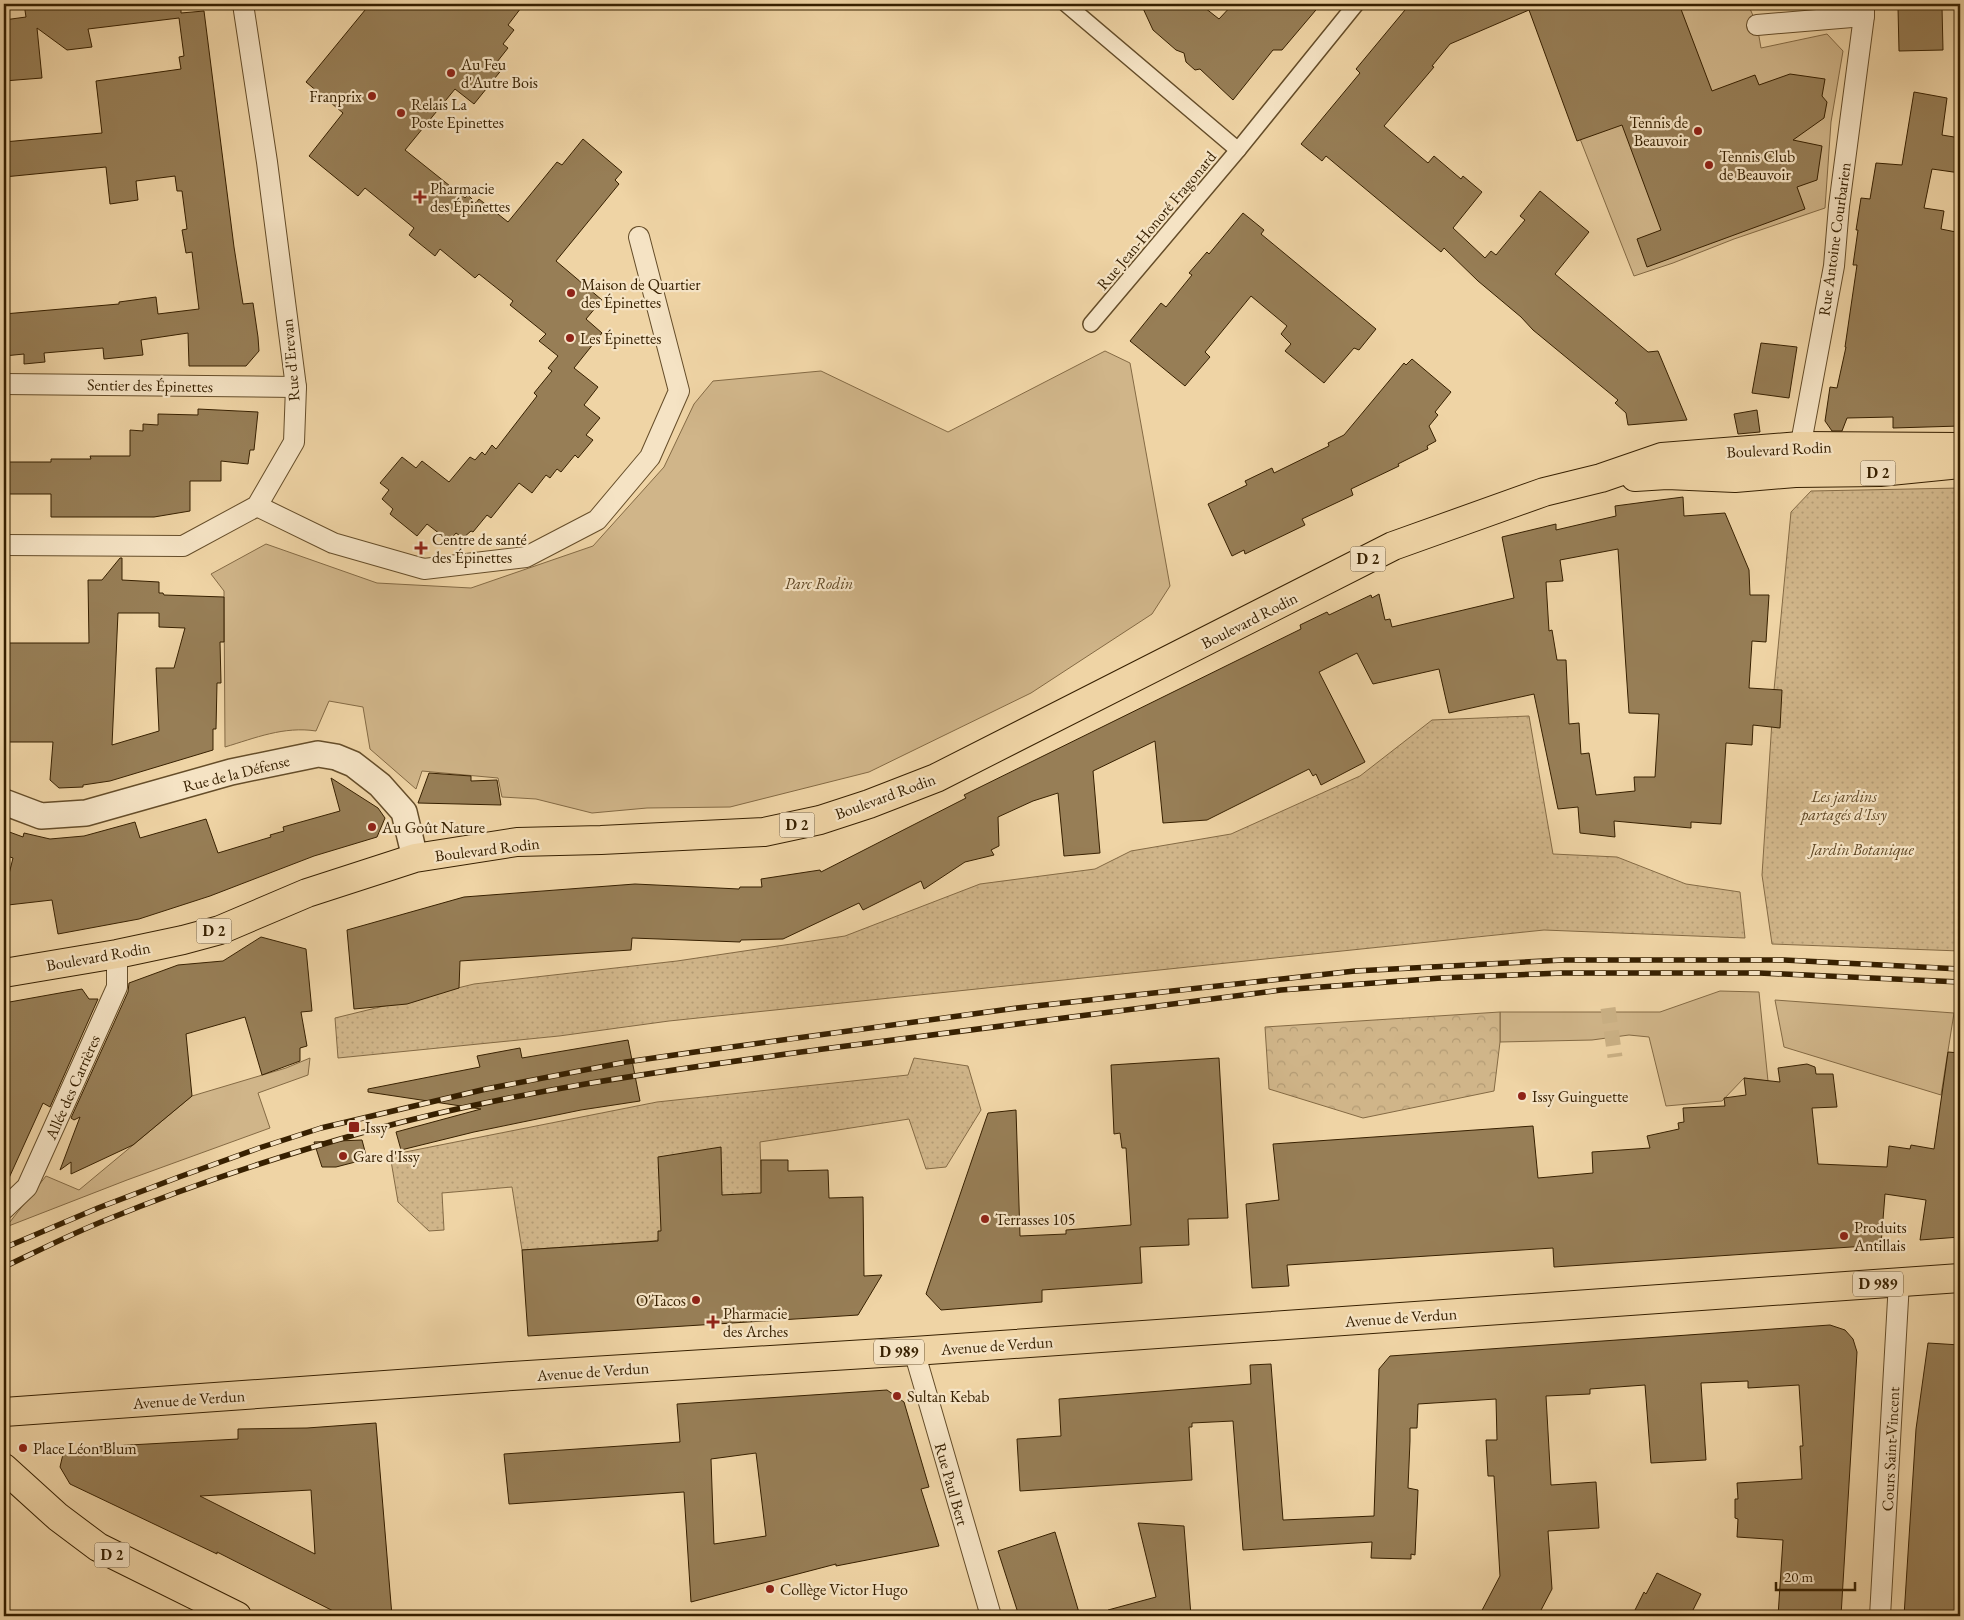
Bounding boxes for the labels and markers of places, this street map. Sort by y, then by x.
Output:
place label: Au Feu d'Autre Bois [460,54,538,93]
marker: Au Feu d'Autre Bois [445,67,457,79]
place label: Franprix [309,86,362,107]
marker: Franprix [366,90,378,102]
place label: Relais La Poste Epinettes [411,94,504,133]
marker: Relais La Poste Epinettes [395,107,407,119]
place label: Tennis de Beauvoir [1629,112,1689,151]
marker: Tennis de Beauvoir [1692,125,1704,137]
place label: Tennis Club de Beauvoir [1719,146,1795,185]
marker: Tennis Club de Beauvoir [1703,159,1715,171]
place label: Pharmacie des Épinettes [430,178,510,217]
marker: Pharmacie des Épinettes [414,191,426,203]
place label: Maison de Quartier des Épinettes [581,274,701,313]
marker: Maison de Quartier des Épinettes [565,287,577,299]
place label: Les Épinettes [580,328,661,349]
marker: Les Épinettes [564,332,576,344]
place label: Centre de santé des Épinettes [432,529,527,568]
marker: Centre de santé des Épinettes [414,541,428,555]
place label: Au Goût Nature [381,817,485,838]
marker: Au Goût Nature [366,821,378,833]
place label: Issy Guinguette [1532,1086,1628,1107]
marker: Issy Guinguette [1516,1090,1528,1102]
place label: Issy [365,1117,389,1138]
marker: Issy [347,1120,361,1134]
place label: Gare d'Issy [353,1146,421,1167]
marker: Gare d'Issy [337,1150,349,1162]
place label: Terrasses 105 [995,1209,1075,1230]
marker: Terrasses 105 [979,1213,991,1225]
place label: Produits Antillais [1853,1217,1907,1256]
marker: Produits Antillais [1838,1230,1850,1242]
place label: O'Tacos [636,1290,686,1311]
marker: O'Tacos [690,1294,702,1306]
place label: Pharmacie des Arches [723,1303,788,1342]
marker: Pharmacie des Arches [707,1316,719,1328]
place label: Sultan Kebab [907,1386,989,1407]
marker: Sultan Kebab [891,1390,903,1402]
place label: Place Léon Blum [33,1438,137,1459]
marker: Place Léon Blum [17,1442,29,1454]
place label: Collège Victor Hugo [780,1579,908,1600]
marker: Collège Victor Hugo [764,1583,776,1595]

